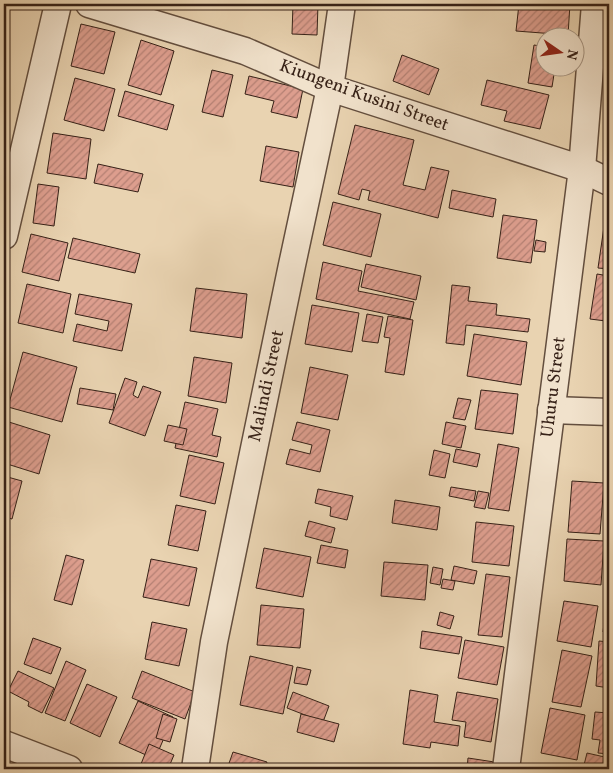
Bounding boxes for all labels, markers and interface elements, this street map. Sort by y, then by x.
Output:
north arrow [536,28,586,78]
text: N [561,47,582,62]
street label: Kiungeni Kusini Street [276,54,452,138]
street label: Malindi Street [243,328,291,444]
street label: Uhuru Street [535,335,573,439]

